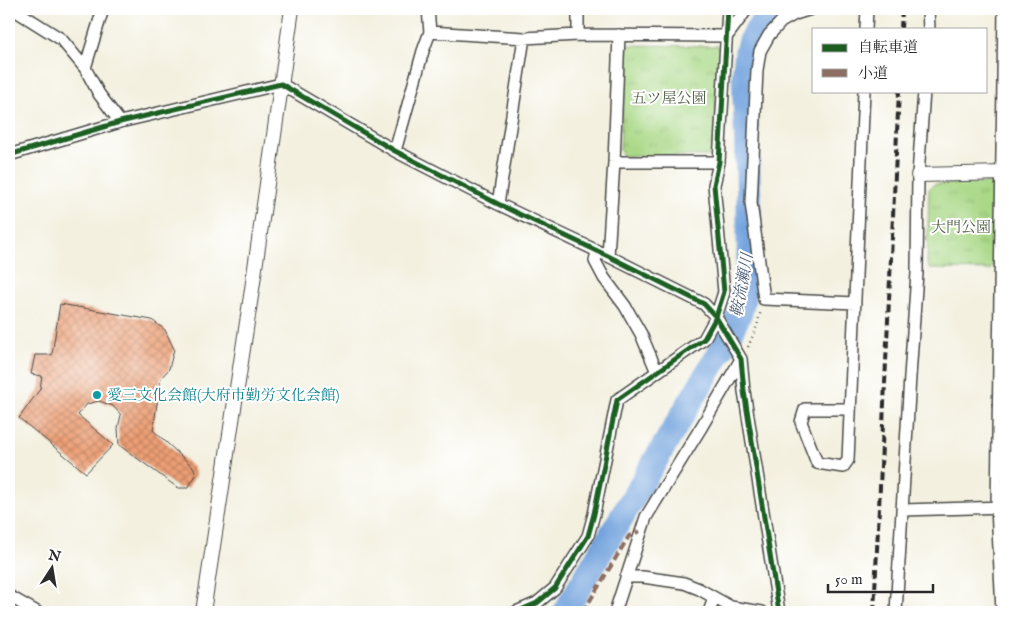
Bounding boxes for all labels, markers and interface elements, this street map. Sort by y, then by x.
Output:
legend [812,28,988,92]
text: 自転車道 [858,38,918,57]
text: 小道 [858,64,888,83]
park label: 五ツ屋公園 [631,89,707,108]
park label: 大門公園 [931,218,991,237]
water label: 鞍流瀬川 [728,250,759,319]
place label: 愛三文化会館(大府市勤労文化会館) [107,386,340,405]
marker: 愛三文化会館(大府市勤労文化会館) [91,389,103,401]
north arrow [28,544,78,594]
text: N [46,546,62,566]
scale bar [828,561,932,593]
text: 50 m [835,570,863,589]

